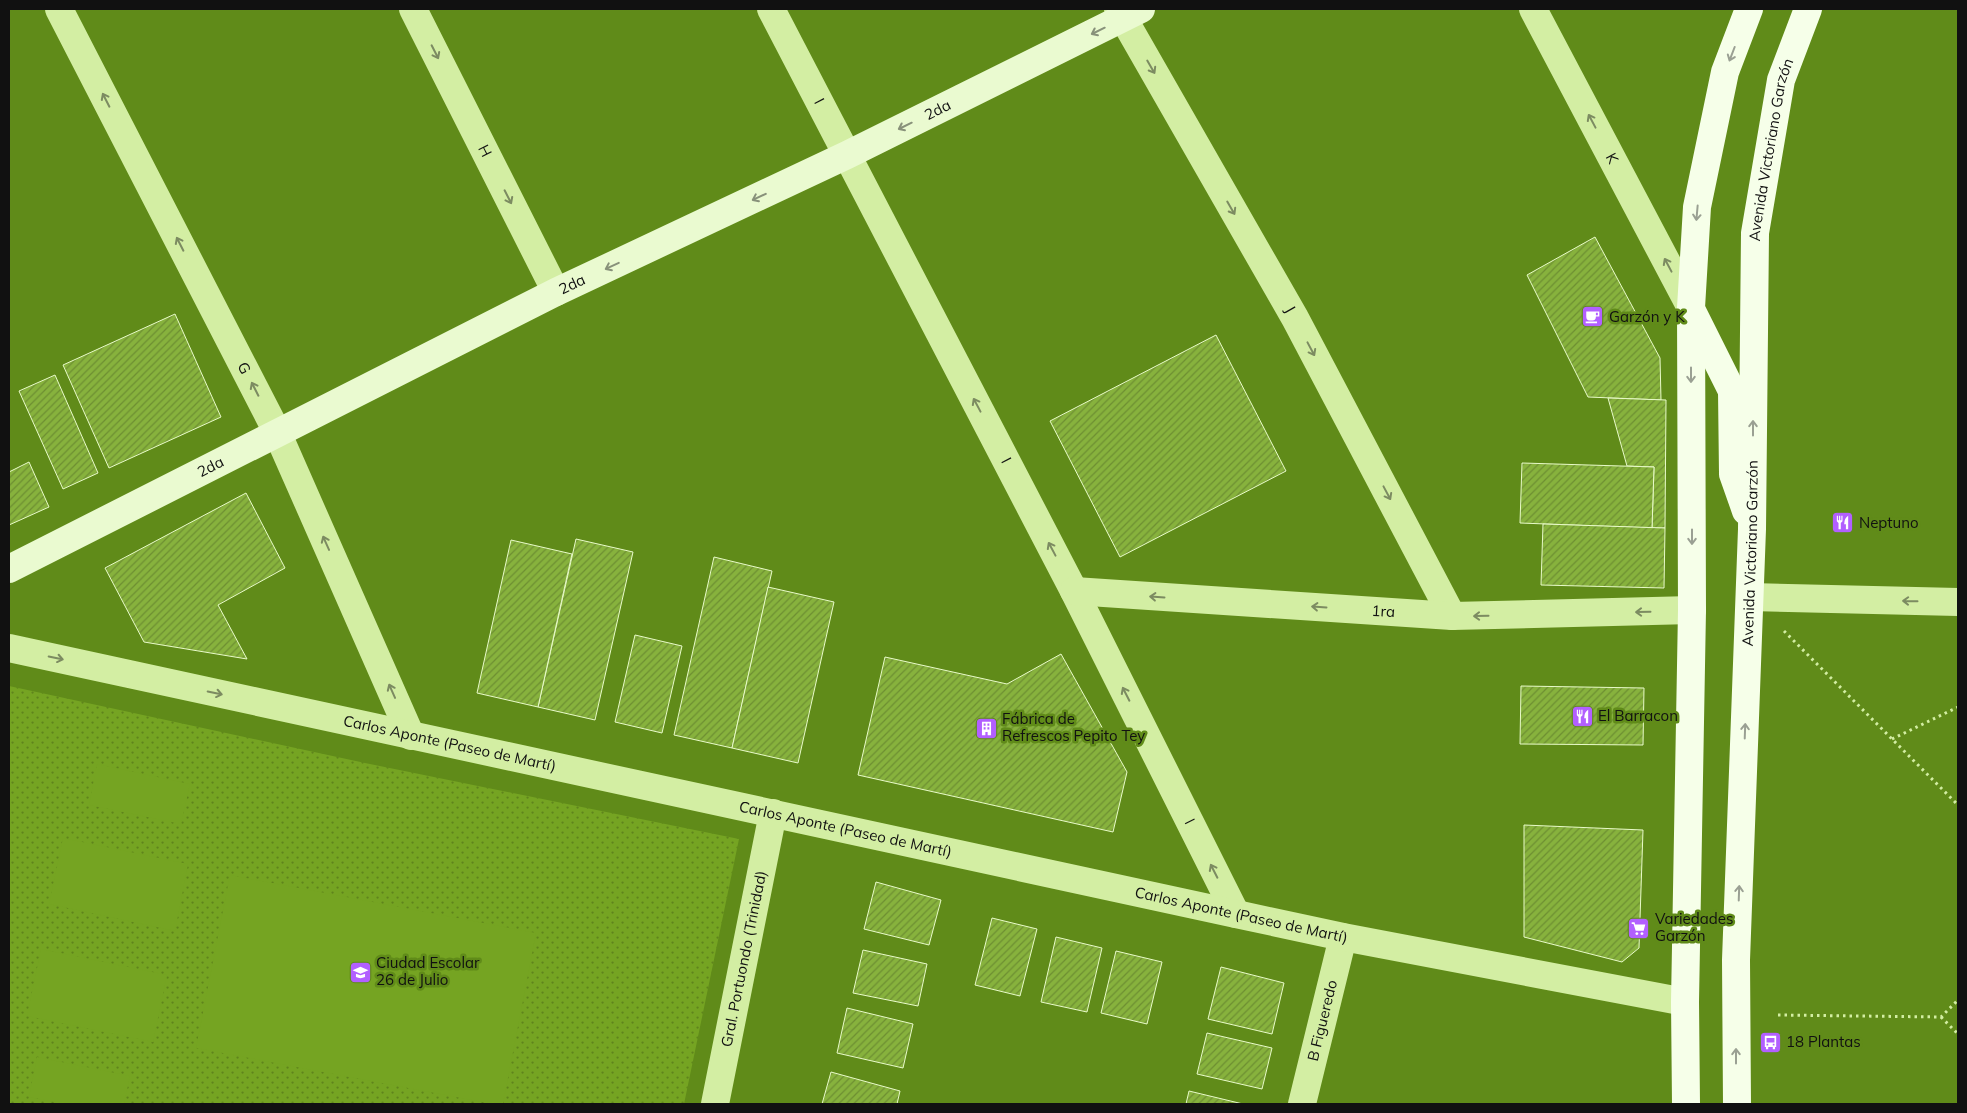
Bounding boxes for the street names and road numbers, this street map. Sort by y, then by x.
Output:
street label: Avenida Victoriano Garzón [1745,55,1797,241]
street label: I [810,95,829,107]
street label: 2da [921,95,954,124]
street label: H [474,141,496,160]
street label: K [1602,150,1623,167]
street label: 2da [556,270,588,298]
street label: J [1281,302,1300,316]
street label: G [234,359,255,377]
street label: 2da [194,452,227,481]
street label: I [997,454,1016,466]
street label: Avenida Victoriano Garzón [1738,460,1762,647]
street label: 1ra [1371,601,1396,621]
street label: Carlos Aponte (Paseo de Martí) [342,711,558,775]
street label: Carlos Aponte (Paseo de Martí) [737,797,954,861]
street label: I [1181,815,1199,827]
street label: Gral. Portuondo (Trinidad) [717,869,770,1049]
street label: Carlos Aponte (Paseo de Martí) [1133,882,1350,947]
street label: B Figueredo [1303,978,1341,1063]

